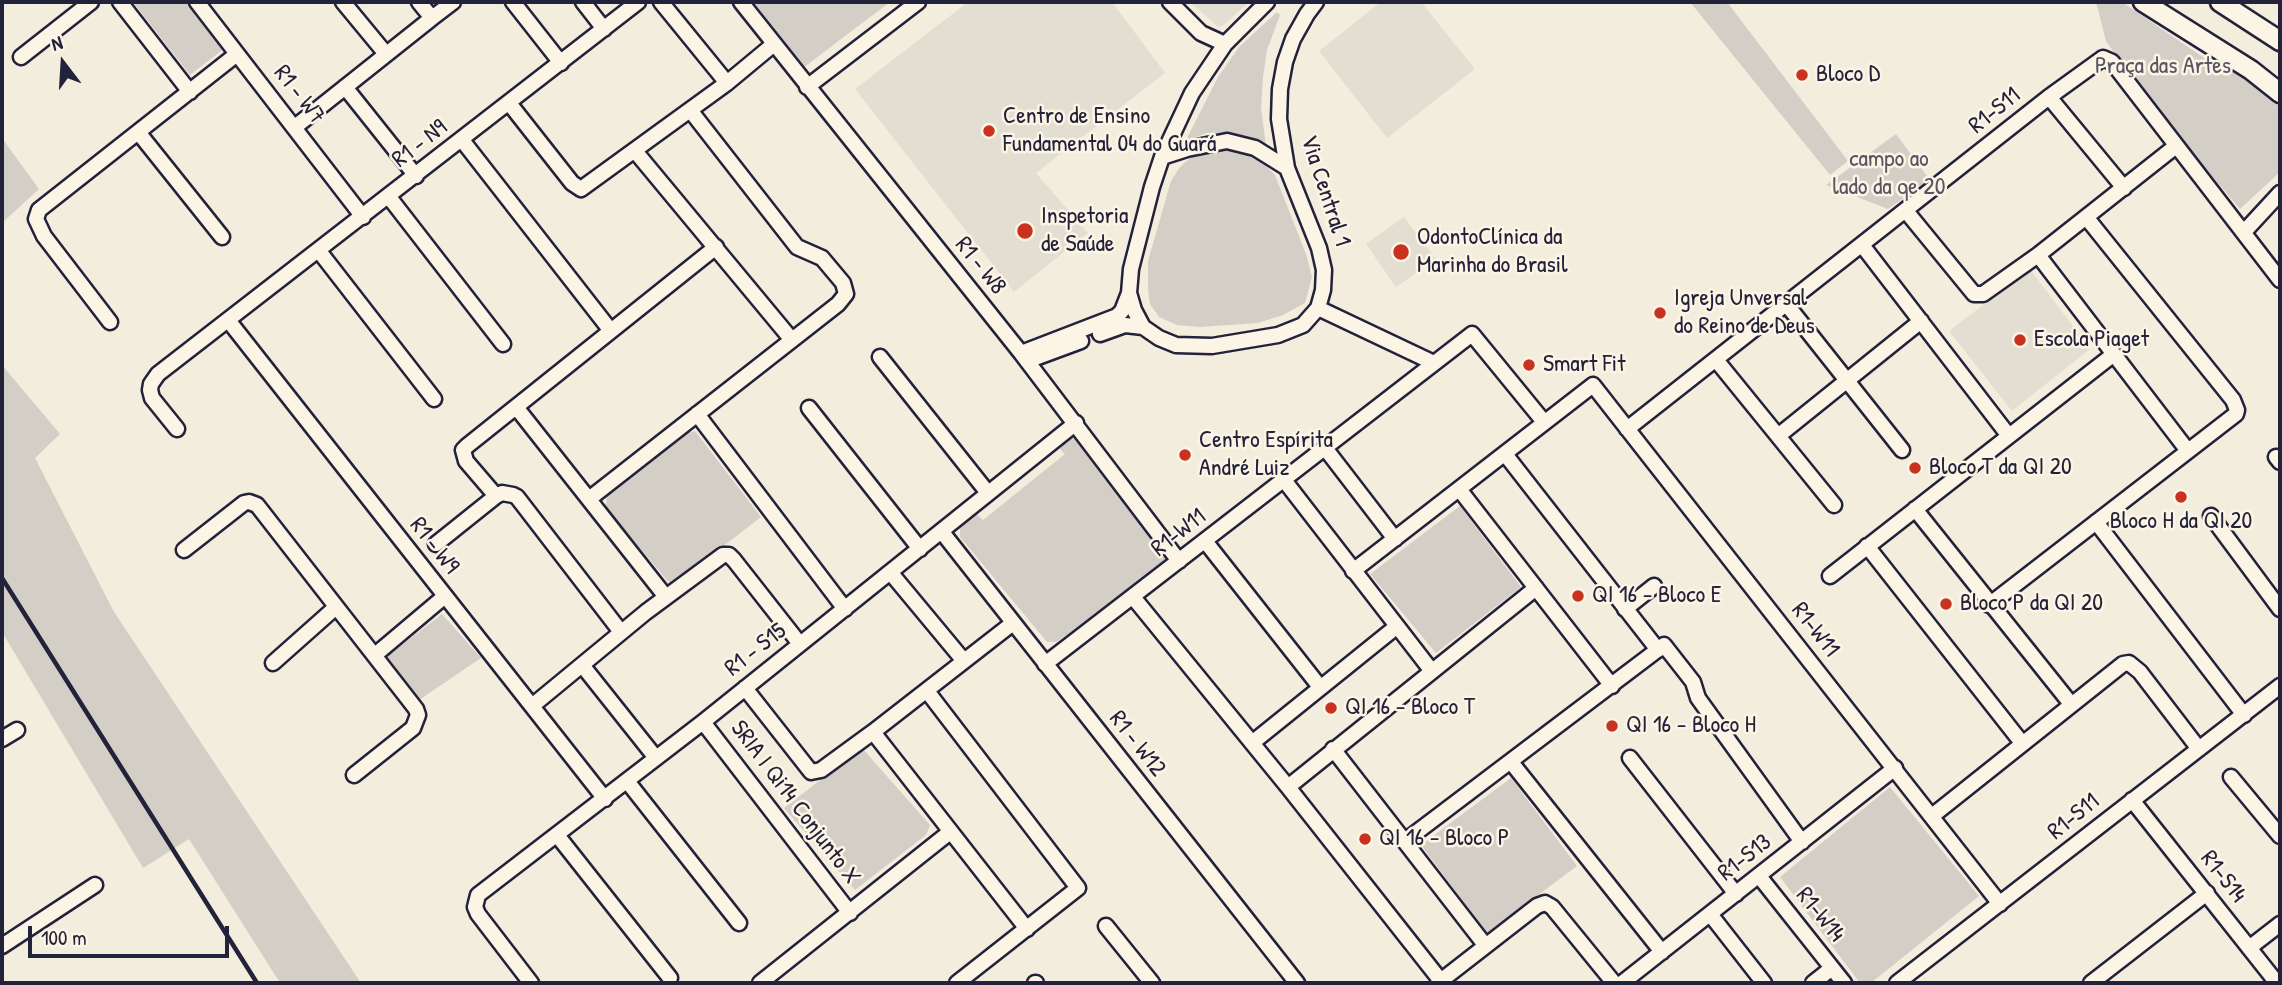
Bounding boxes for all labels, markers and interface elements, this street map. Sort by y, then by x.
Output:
north arrow [28,28,98,98]
text: N [48,29,65,57]
park label: Praça das Artes [2095,53,2231,81]
street label: R1 - W7 [267,60,331,130]
place label: Bloco D [1816,61,1880,89]
marker: Bloco D [1794,67,1810,83]
street label: R1-S11 [1964,82,2026,140]
place label: Centro de Ensino Fundamental 04 do Guará [1003,103,1217,159]
street label: R1 - N9 [387,114,453,174]
marker: Centro de Ensino Fundamental 04 do Guará [981,123,997,139]
street label: Via Central 1 [1294,132,1356,250]
park label: campo ao lado da qe 20 [1833,146,1945,202]
place label: Inspetoria de Saúde [1041,203,1129,259]
marker: Inspetoria de Saúde [1015,221,1035,241]
place label: OdontoClínica da Marinha do Brasil [1417,224,1568,280]
street label: R1 - W8 [948,231,1012,301]
marker: OdontoClínica da Marinha do Brasil [1391,242,1411,262]
place label: Igreja Unversal do Reino de Deus [1674,285,1815,341]
marker: Igreja Unversal do Reino de Deus [1652,305,1668,321]
place label: Escola Piaget [2034,326,2149,354]
marker: Escola Piaget [2012,332,2028,348]
place label: Smart Fit [1543,351,1625,379]
marker: Smart Fit [1521,357,1537,373]
place label: Centro Espírita André Luiz [1199,427,1333,483]
marker: Centro Espírita André Luiz [1177,447,1193,463]
place label: Bloco T da QI 20 [1929,454,2072,482]
marker: Bloco T da QI 20 [1907,460,1923,476]
marker: Bloco H da QI 20 [2173,489,2189,505]
street label: R1-W11 [1146,503,1212,563]
place label: Bloco H da QI 20 [2110,508,2252,536]
street label: R1 - W9 [403,512,465,580]
place label: QI 16 - Bloco E [1592,582,1721,610]
marker: QI 16 - Bloco E [1570,588,1586,604]
place label: Bloco P da QI 20 [1960,590,2103,618]
marker: Bloco P da QI 20 [1938,596,1954,612]
street label: R1-W11 [1785,597,1845,663]
street label: R1 - S15 [719,617,793,683]
place label: QI 16 - Bloco T [1345,694,1475,722]
marker: QI 16 - Bloco T [1323,700,1339,716]
street label: R1 - W12 [1103,706,1171,782]
place label: QI 16 - Bloco H [1626,712,1756,740]
street label: SRIA I Qi14 Conjunto X [724,715,866,891]
marker: QI 16 - Bloco H [1604,718,1620,734]
street label: R1-S11 [2043,788,2105,846]
place label: QI 16 - Bloco P [1379,825,1509,853]
street label: R1-S13 [1713,828,1777,888]
marker: QI 16 - Bloco P [1357,831,1373,847]
street label: R1-S14 [2194,845,2252,909]
street label: R1-W14 [1789,882,1851,948]
scale bar [32,912,233,956]
text: 100 m [41,923,87,952]

